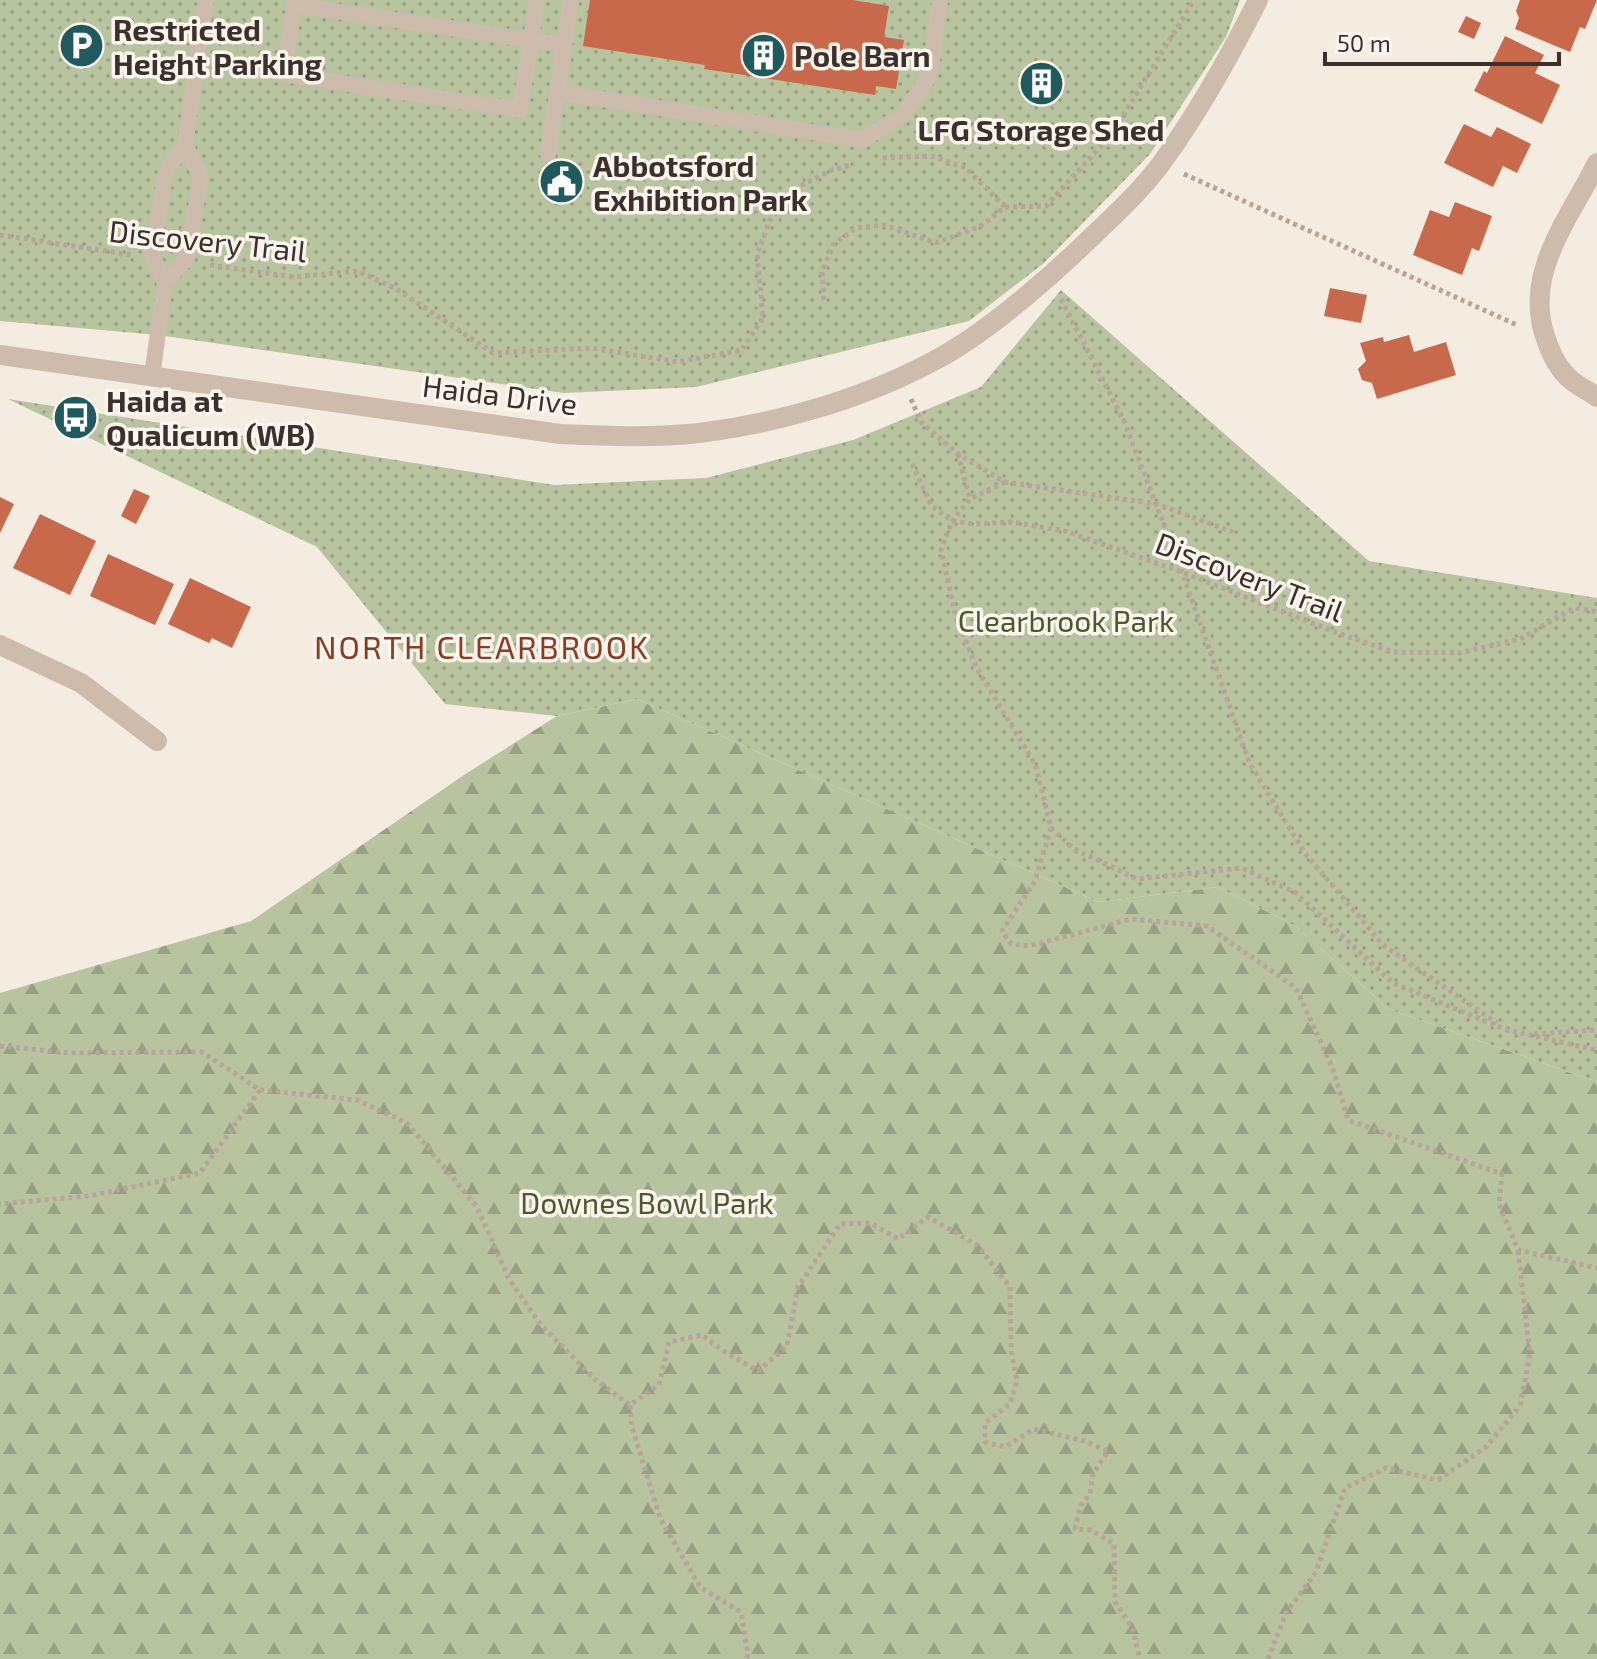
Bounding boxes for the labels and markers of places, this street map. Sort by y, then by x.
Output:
place label: Restricted Height Parking [113,11,323,81]
parking icon: Restricted Height Parking [58,22,106,70]
building icon: Pole Barn [739,31,787,79]
place label: Pole Barn [794,37,931,73]
building icon: LFG Storage Shed [1017,59,1065,107]
place label: LFG Storage Shed [917,111,1165,147]
place label: Abbotsford Exhibition Park [593,147,808,217]
public building icon: Abbotsford Exhibition Park [538,158,586,206]
place label: Haida at Qualicum (WB) [106,382,315,453]
bus stop icon: Haida at Qualicum (WB) [51,393,99,441]

